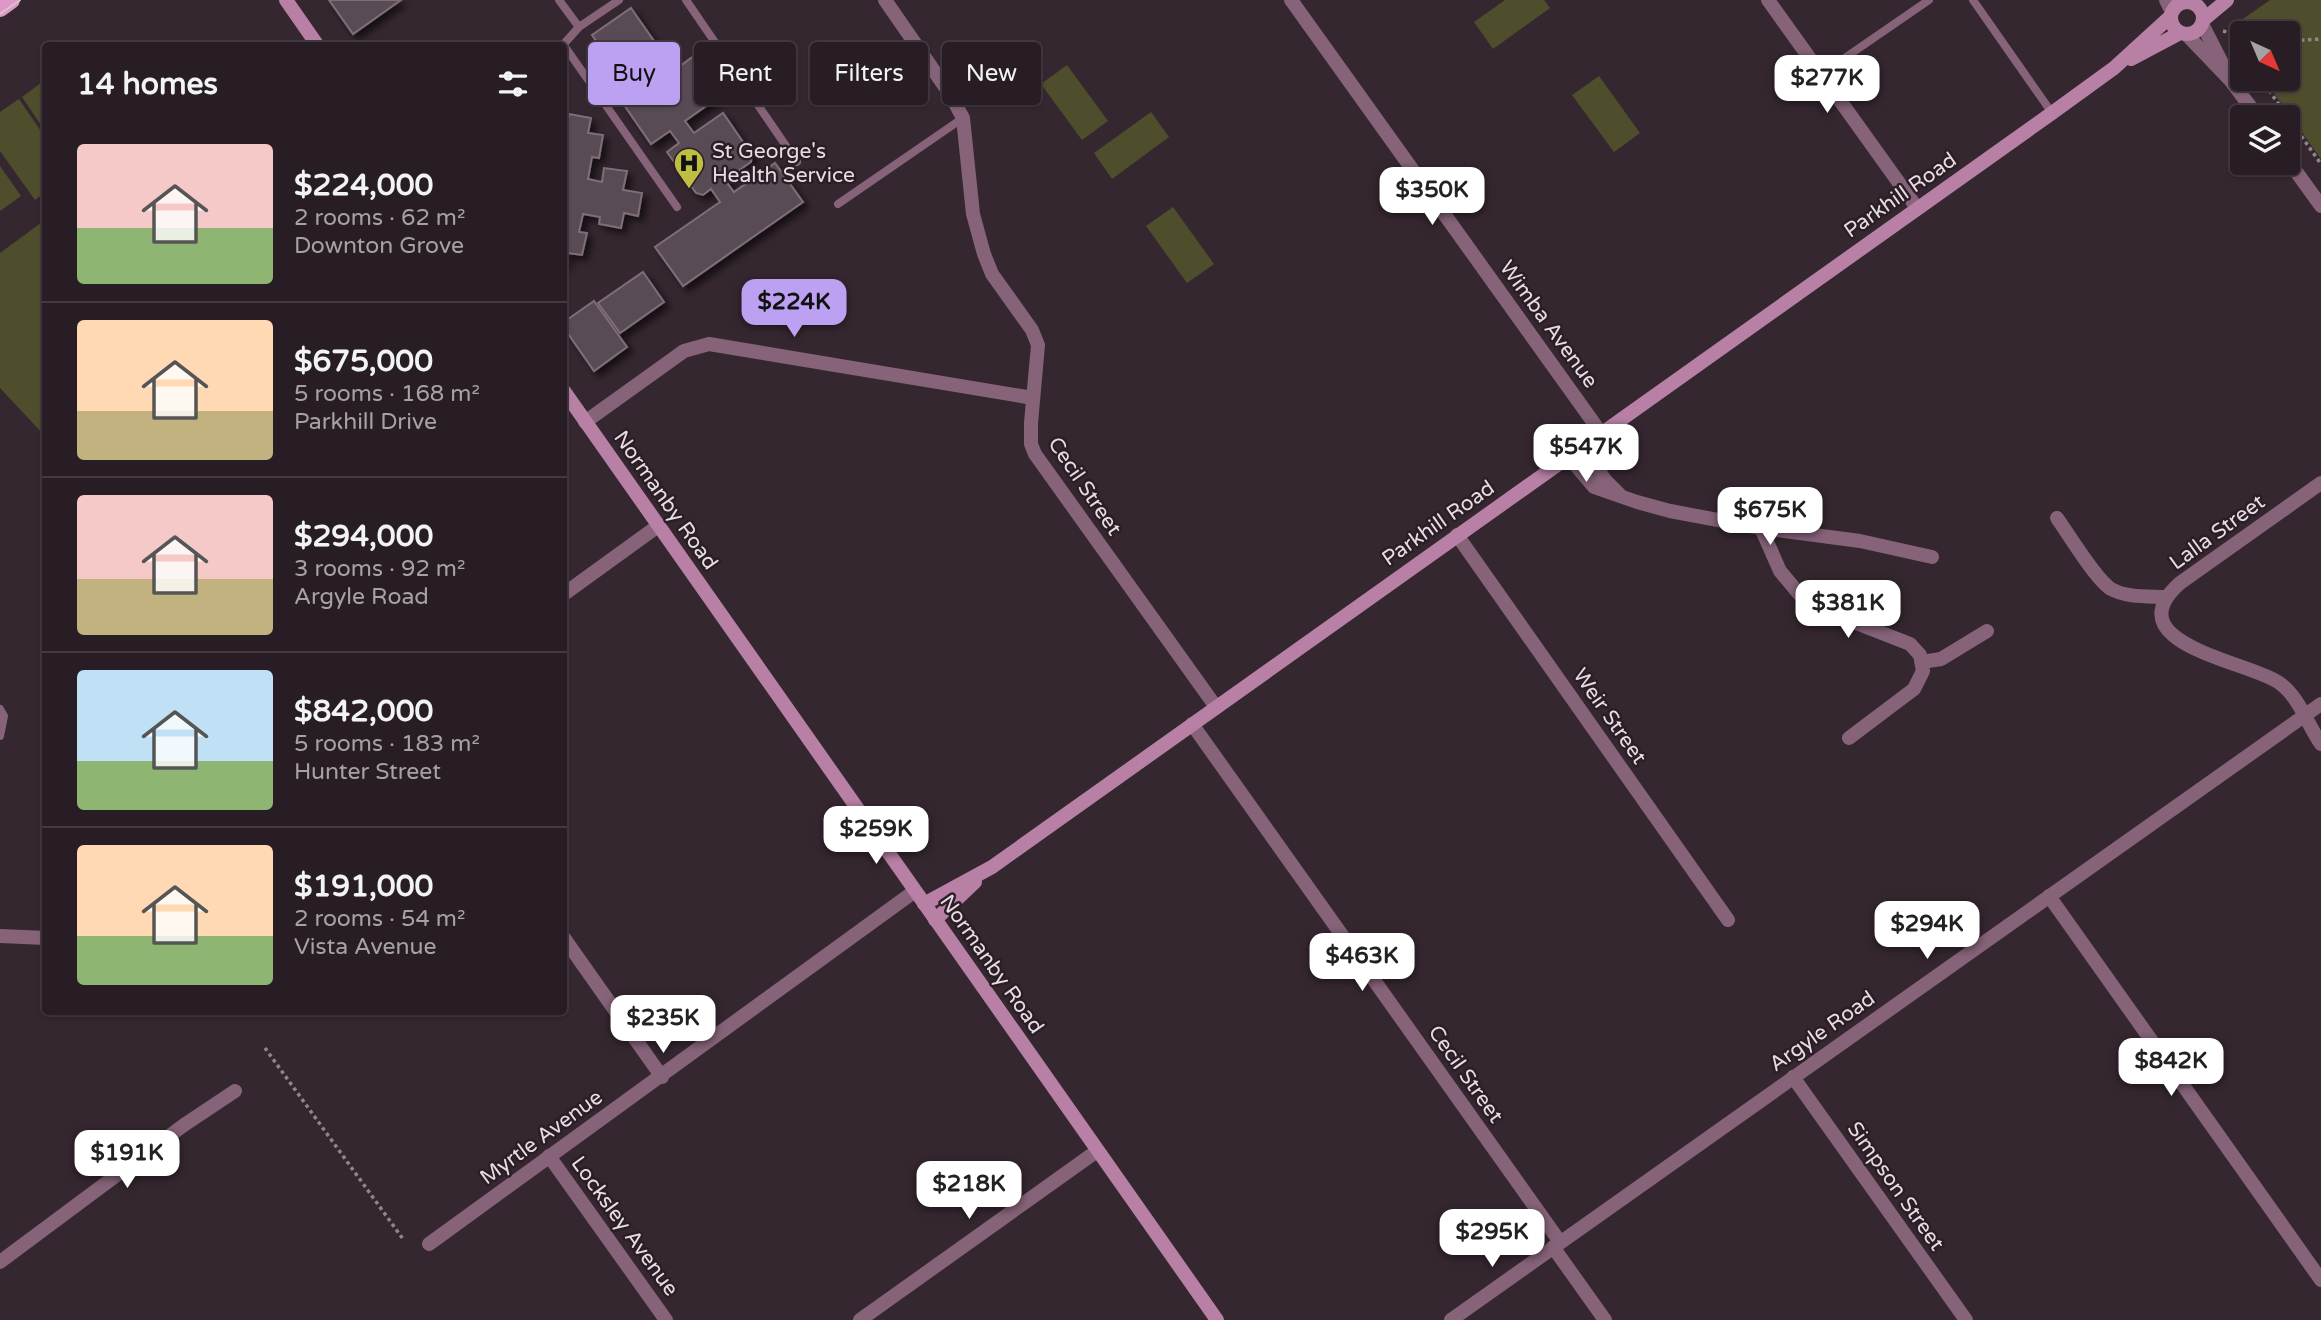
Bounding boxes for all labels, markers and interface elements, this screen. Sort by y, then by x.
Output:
north arrow [2230,21,2300,91]
map controls [2230,21,2300,175]
chip: Buy [588,42,680,105]
chip: Rent [694,42,796,105]
chip: Filters [810,42,928,105]
chip: New [942,42,1041,105]
pin: $277K [1778,55,1876,115]
text: $277K [1791,64,1863,92]
icon: filters [494,65,532,103]
text: 14 homes [77,66,218,103]
button: layers [2230,105,2300,175]
place label: St George's Health Service [712,139,855,188]
hospital icon: St George's Health Service [672,146,706,190]
street label: Parkhill Road [1839,147,1961,243]
text: $224,000 [294,167,433,204]
pin: $350K [1383,168,1481,227]
icon: home [133,172,217,256]
text: $350K [1396,176,1468,204]
text: 2 rooms · 62 m² [294,204,465,232]
text: Downton Grove [294,232,464,260]
street label: Wimba Avenue [1494,256,1603,393]
pin: $224K [745,280,843,339]
text: $224K [758,288,830,316]
text: $675,000 [294,343,433,380]
icon: home [133,348,217,432]
text: 5 rooms · 168 m² [294,380,480,408]
text: Parkhill Drive [294,408,437,436]
pin: $547K [1537,424,1635,484]
street label: Normanby Road [608,426,723,575]
street label: Cecil Street [1043,432,1127,540]
text: $547K [1550,433,1622,461]
street label: Parkhill Road [1377,475,1499,571]
pin: $675K [1721,488,1819,547]
street label: Lalla Street [2165,489,2270,575]
text: $675K [1734,496,1806,524]
text: $294,000 [294,518,433,555]
icon: home [133,523,217,607]
text: 3 rooms · 92 m² [294,555,465,583]
pin: $381K [1799,580,1897,640]
text: Argyle Road [294,583,429,611]
text: $381K [1812,589,1884,617]
street label: Weir Street [1568,664,1652,769]
text: $842,000 [294,693,433,730]
icon: home [133,698,217,782]
text: 5 rooms · 183 m² [294,730,480,758]
text: Hunter Street [294,758,441,786]
pin: $259K [827,806,925,866]
text: $259K [840,815,912,843]
text: $191,000 [294,868,433,905]
icon: home [133,873,217,957]
street label: Normanby Road [934,890,1049,1039]
pin: $294K [1878,902,1976,961]
text: 2 rooms · 54 m² [294,905,465,933]
text: $294K [1891,910,1963,938]
text: Vista Avenue [294,933,436,961]
pin: $463K [1313,934,1411,993]
text: $463K [1326,942,1398,970]
street label: Argyle Road [1765,986,1880,1077]
pin: $235K [614,996,712,1055]
text: $235K [627,1004,699,1032]
street label: Cecil Street [1423,1021,1508,1128]
pin: $842K [2122,1038,2220,1098]
text: $842K [2135,1047,2207,1075]
street label: Myrtle Avenue [475,1085,607,1190]
street label: Simpson Street [1842,1117,1949,1256]
pin: $191K [78,1130,176,1190]
text: $191K [91,1139,163,1167]
street label: Locksley Avenue [566,1152,684,1301]
pin: $218K [920,1162,1018,1221]
text: $218K [933,1170,1005,1198]
pin: $295K [1443,1210,1541,1269]
text: $295K [1456,1218,1528,1246]

